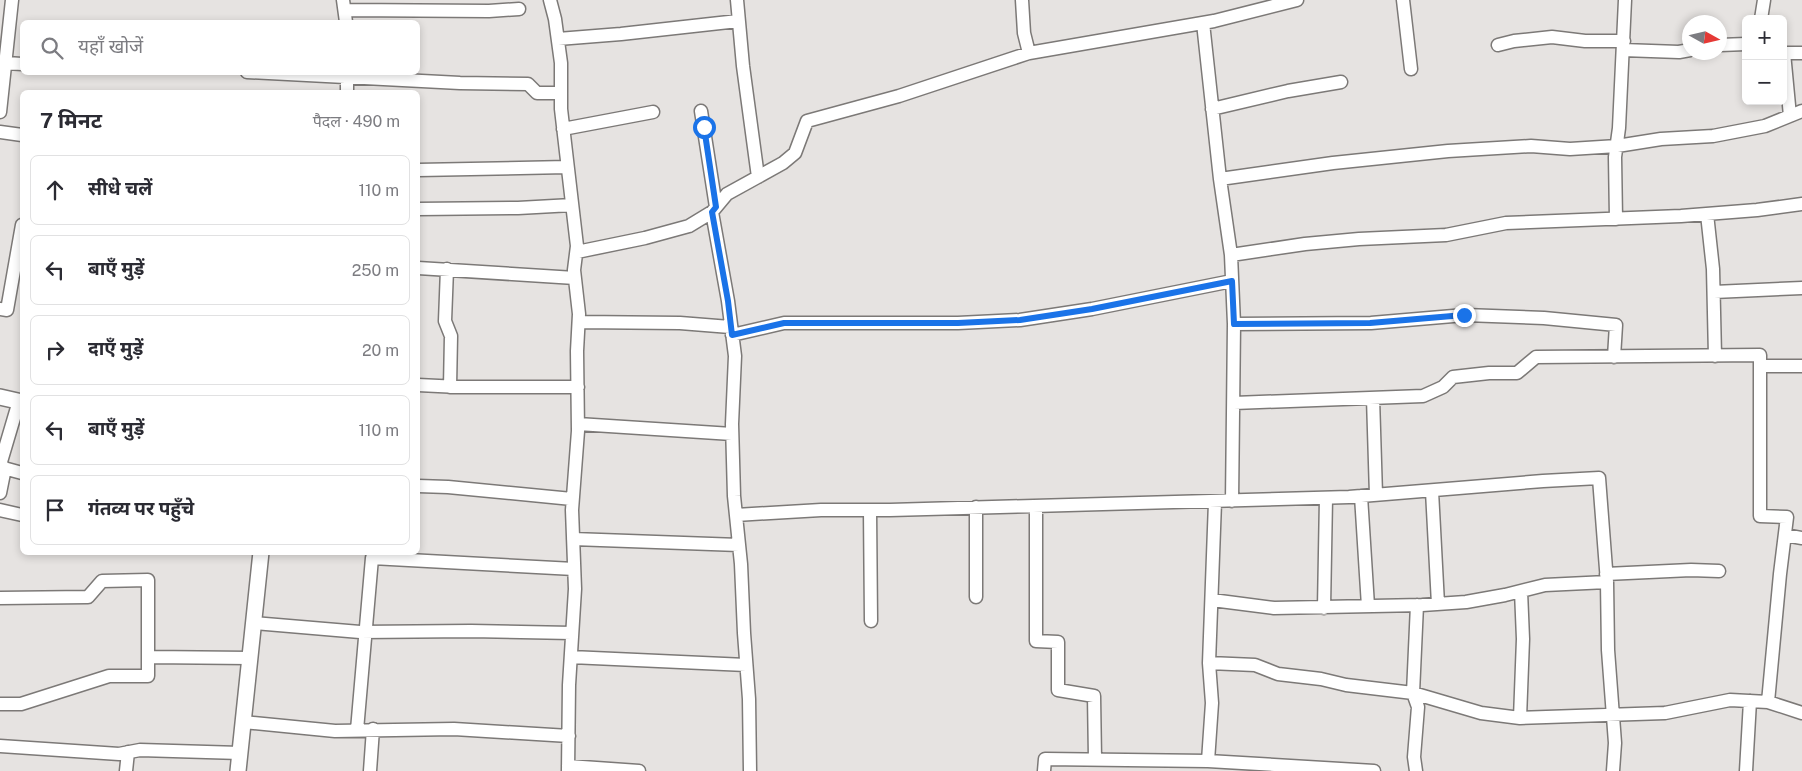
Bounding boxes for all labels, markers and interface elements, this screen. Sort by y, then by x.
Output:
north arrow [1682,15,1727,60]
map controls [1742,15,1787,105]
button: + [1742,15,1787,60]
search box [20,20,420,75]
icon: search [38,34,66,62]
text: यहाँ खोजें [78,35,143,57]
button: − [1742,60,1787,105]
text: 7 मिनट [40,108,102,133]
text: पैदल · 490 m [313,112,400,131]
route start [693,116,716,139]
icon: ahead [41,176,69,204]
text: सीधे चलें [88,177,152,199]
text: 110 m [358,181,399,200]
icon: left [41,256,69,284]
text: बाएँ मुड़ें [88,257,144,279]
text: 250 m [352,261,399,280]
route end [1453,304,1476,327]
icon: right [41,336,69,364]
text: दाएँ मुड़ें [88,337,143,359]
text: 20 m [362,341,399,360]
icon: left [41,416,69,444]
text: बाएँ मुड़ें [88,417,144,439]
text: 110 m [358,421,399,440]
icon: arrive [41,496,69,524]
text: गंतव्य पर पहुँचे [88,497,194,519]

